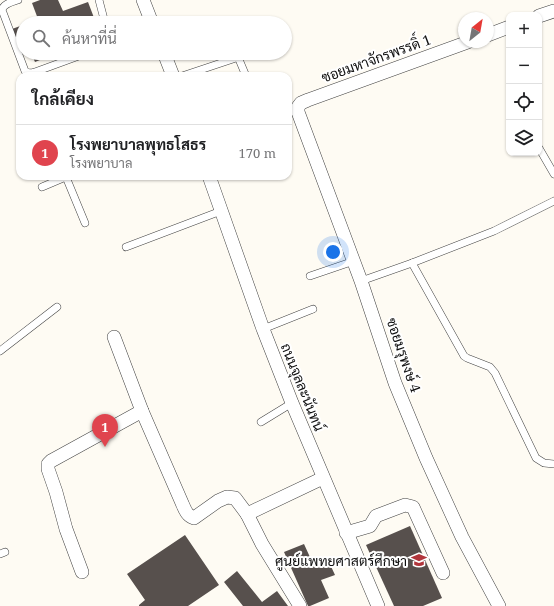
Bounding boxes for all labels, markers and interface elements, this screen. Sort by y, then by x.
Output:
north arrow [458,12,494,48]
map controls [506,12,542,156]
button: + [506,12,542,48]
search box [16,16,292,60]
icon: search [30,27,52,49]
street label: ซอยมหาจักรพรรดิ์ 1 [318,27,433,87]
text: ค้นหาที่นี่ [62,28,117,48]
button: − [506,48,542,84]
button: locate [506,84,542,120]
text: ใกล้เคียง [32,87,94,110]
button: layers [506,120,542,156]
text: โรงพยาบาลพุทธโสธร [70,134,206,154]
text: 1 [41,144,49,162]
text: 170 m [239,144,276,162]
text: โรงพยาบาล [70,154,132,172]
your location [323,242,343,262]
street label: ซอยมรุพงษ์ 4 [381,315,426,395]
street label: ถนนจุลละนันทน์ [276,340,329,434]
pin: 1 [92,414,118,447]
place label: ศูนย์แพทยศาสตร์ศึกษา [275,551,407,571]
school or university icon: ศูนย์แพทยศาสตร์ศึกษา [410,551,428,569]

